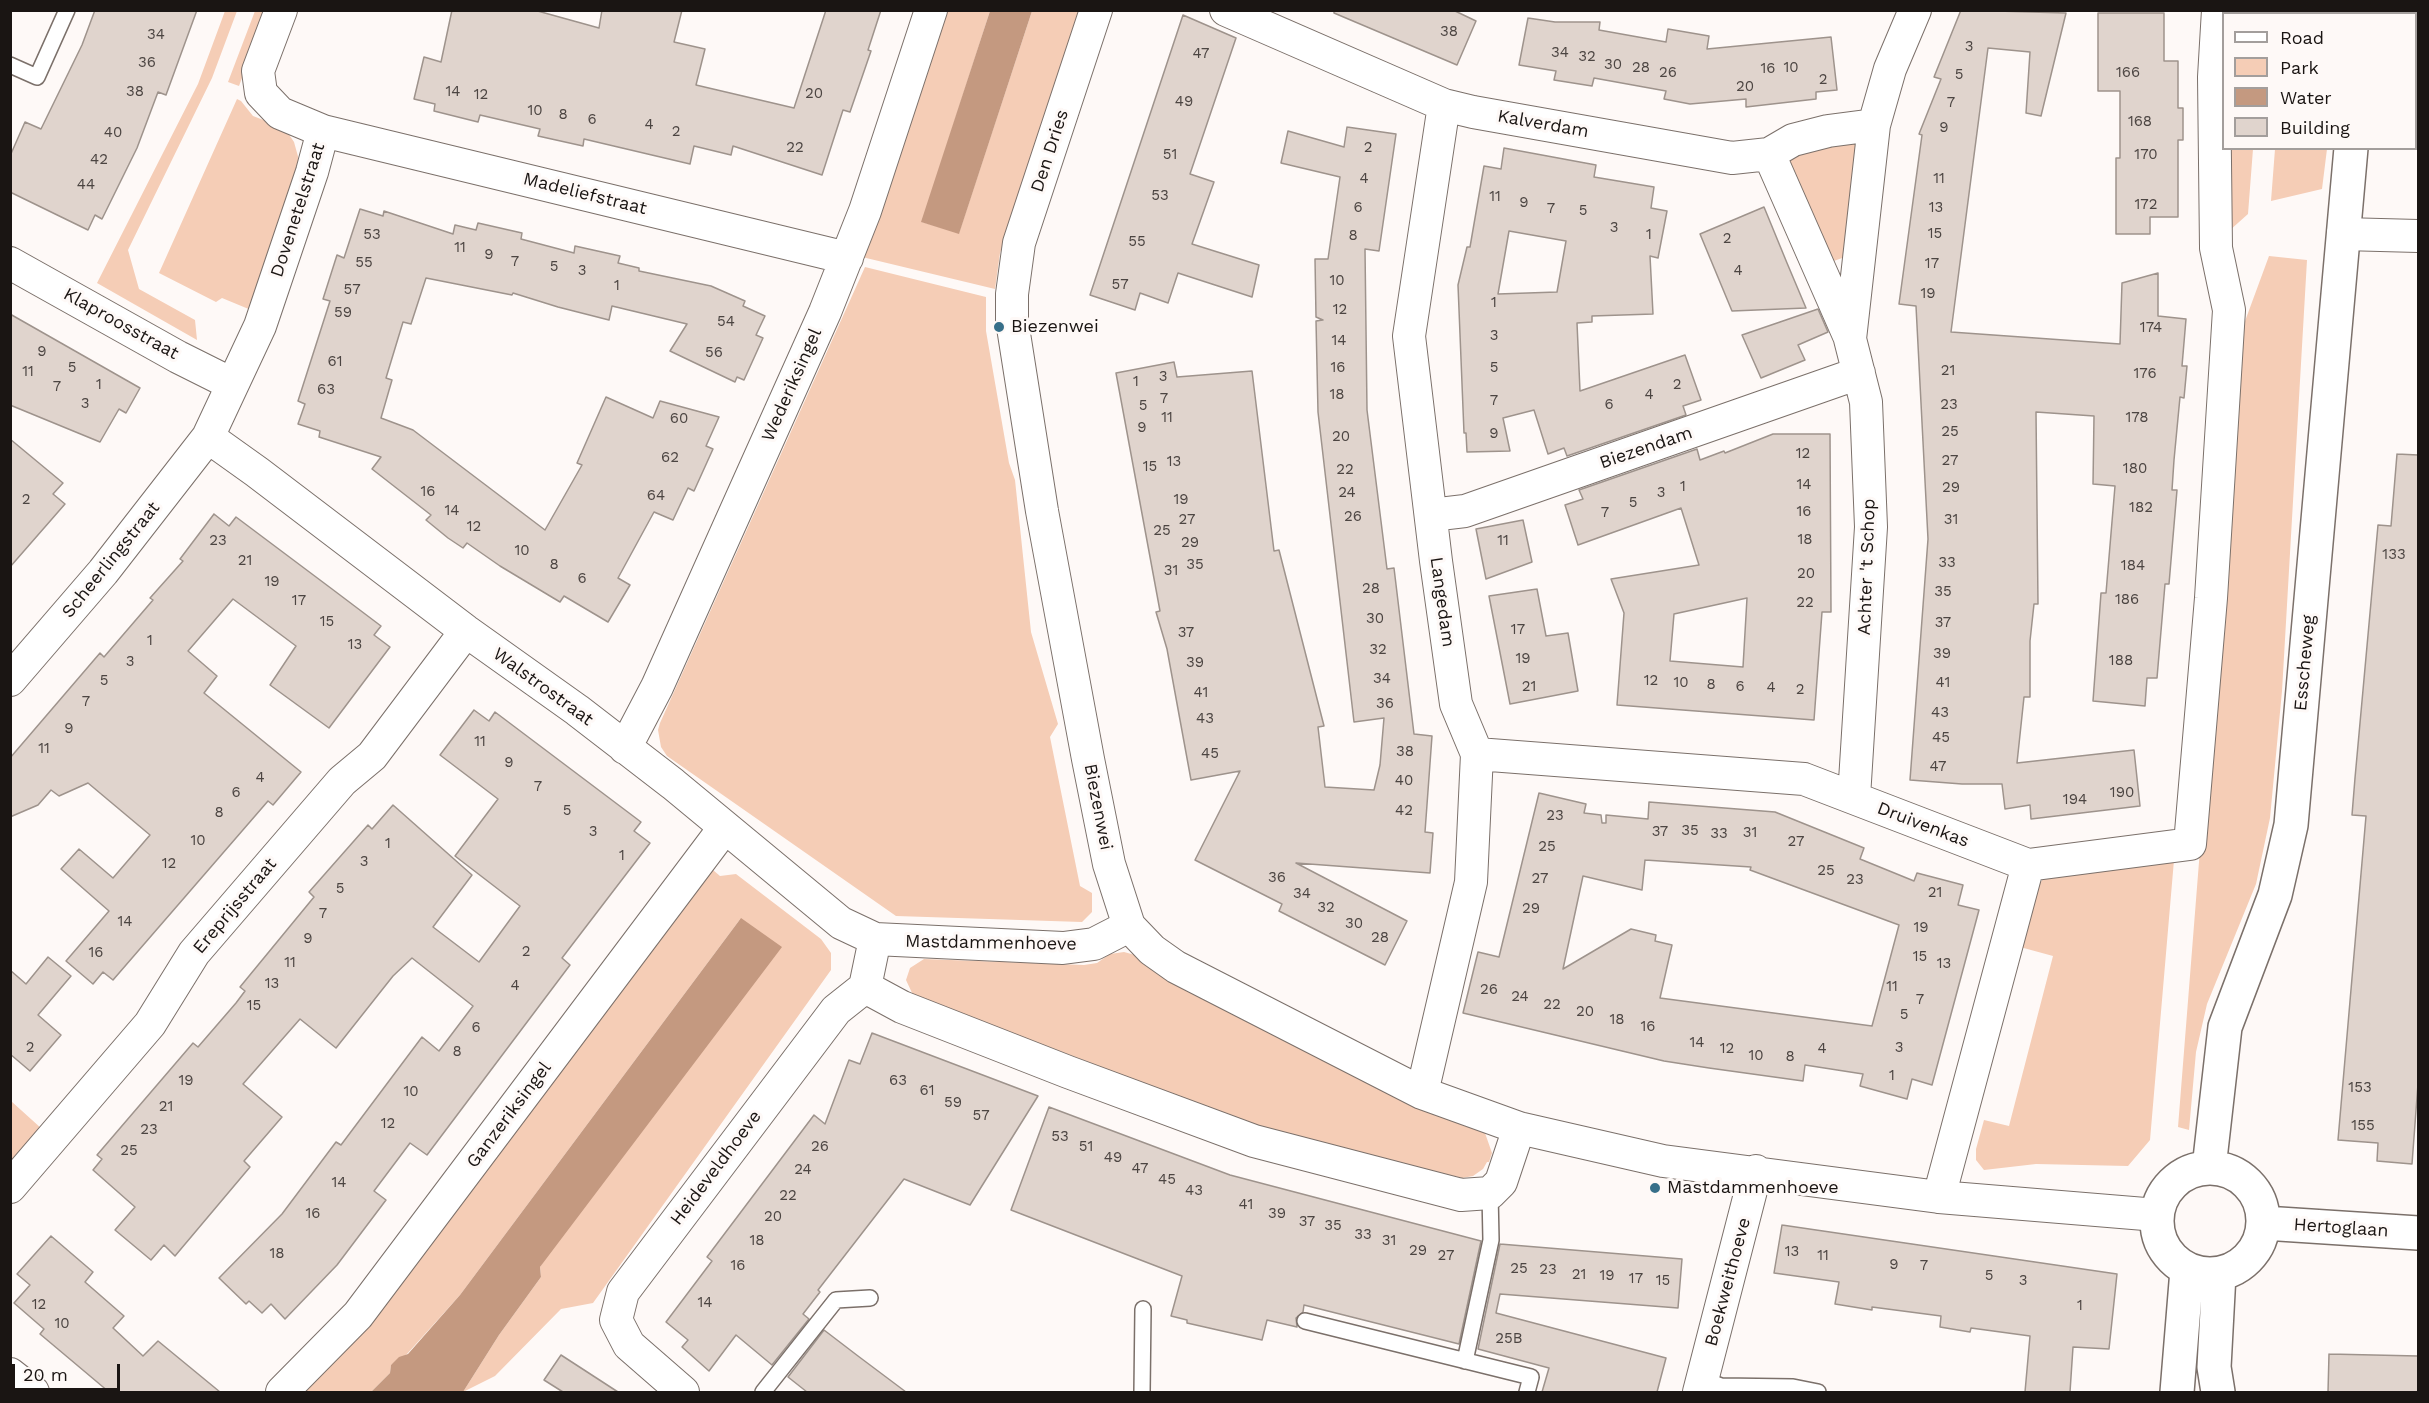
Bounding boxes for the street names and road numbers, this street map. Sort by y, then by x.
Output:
street label: Kalverdam [1496,105,1590,143]
street label: Den Dries [1027,107,1073,195]
street label: Dovenetelstraat [266,140,330,280]
street label: Madeliefstraat [521,168,649,220]
street label: Klaproosstraat [60,283,182,365]
street label: Wederiksingel [757,325,827,445]
street label: Biezendam [1597,422,1695,474]
street label: Scheerlingstraat [57,497,165,623]
street label: Achter 't Schop [1854,498,1880,636]
street label: Langedam [1425,556,1459,648]
street label: Esscheweg [2290,614,2320,712]
street label: Walstrostraat [489,643,597,731]
street label: Biezenwei [1079,762,1117,852]
street label: Druivenkas [1874,798,1972,852]
street label: Ereprijsstraat [189,854,281,958]
street label: Mastdammenhoeve [905,931,1077,955]
street label: Ganzeriksingel [462,1058,556,1172]
street label: Heideveldhoeve [666,1106,766,1230]
street label: Hertoglaan [2293,1214,2389,1242]
street label: Boekweithoeve [1700,1215,1756,1349]

